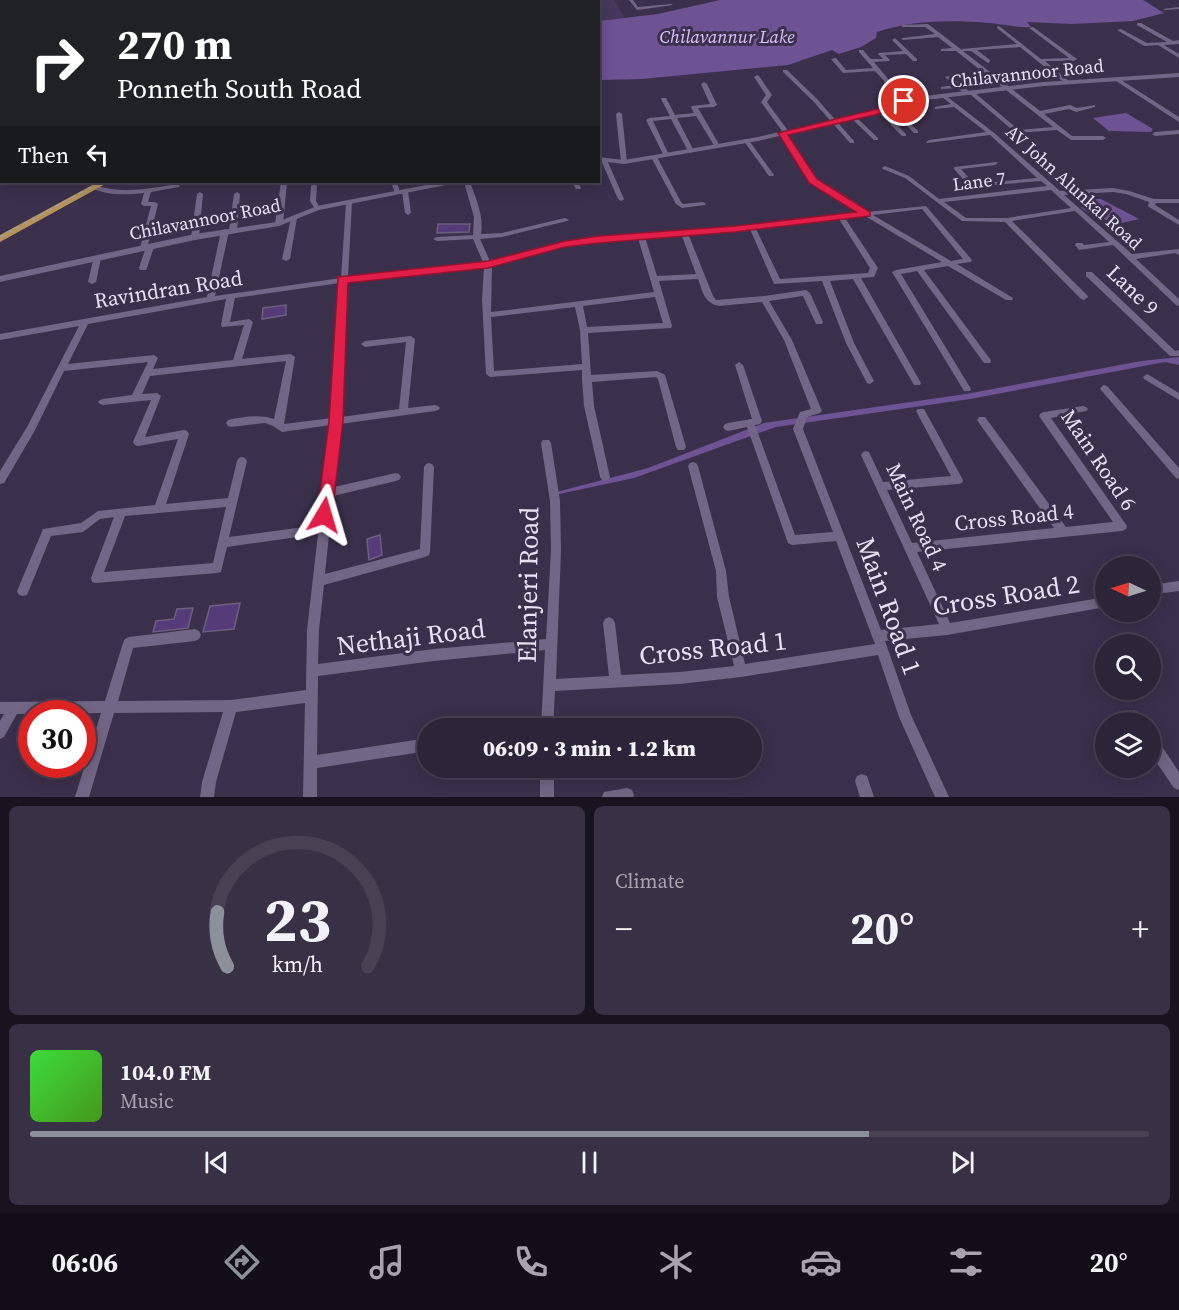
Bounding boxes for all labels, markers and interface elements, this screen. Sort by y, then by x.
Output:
text: 270 m [117,15,232,73]
icon: right [18,24,96,102]
water label: Chilavannur Lake [659,24,795,49]
street label: Chilavannoor Road [949,53,1105,93]
text: Ponneth South Road [117,70,362,107]
pin [878,75,929,126]
icon: arrive [887,84,920,117]
street label: AV John Alunkal Road [1000,119,1148,255]
icon: left [81,138,114,171]
text: Then [18,140,69,170]
street label: Lane 7 [951,165,1007,197]
street label: Chilavannoor Road [127,192,283,246]
street label: Lane 9 [1101,258,1165,322]
street label: Ravindran Road [92,263,244,315]
street label: Main Road 6 [1055,404,1143,516]
street label: Main Road 4 [879,458,955,576]
position arrow [292,483,356,547]
street label: Cross Road 4 [953,496,1075,538]
street label: Elanjeri Road [509,506,547,663]
street label: Main Road 1 [848,532,930,680]
north arrow [1095,556,1161,622]
map controls [1095,556,1161,778]
street label: Cross Road 2 [930,566,1082,624]
street label: Nethaji Road [335,610,488,664]
street label: Cross Road 1 [638,622,788,674]
button: search [1095,634,1161,700]
speed limit sign: 30 [18,700,96,778]
button: layers [1095,712,1161,778]
text: 06:09 · 3 min · 1.2 km [483,733,696,763]
text: Climate [615,867,684,895]
text: 23 [263,876,331,962]
text: 20° [850,897,914,959]
text: − [615,906,633,951]
text: + [1131,906,1149,951]
text: km/h [271,951,323,980]
text: 104.0 FM [120,1057,211,1087]
text: Music [120,1087,174,1115]
icon: previous [200,1146,233,1179]
icon: pause [573,1146,606,1179]
icon: next [946,1146,979,1179]
icon: directions [221,1241,263,1283]
icon: music [366,1241,408,1283]
icon: phone [510,1241,552,1283]
icon: climate [655,1241,697,1283]
icon: car [800,1241,842,1283]
icon: filters [945,1241,987,1283]
text: 06:06 [51,1244,118,1281]
text: 20° [1089,1244,1128,1281]

